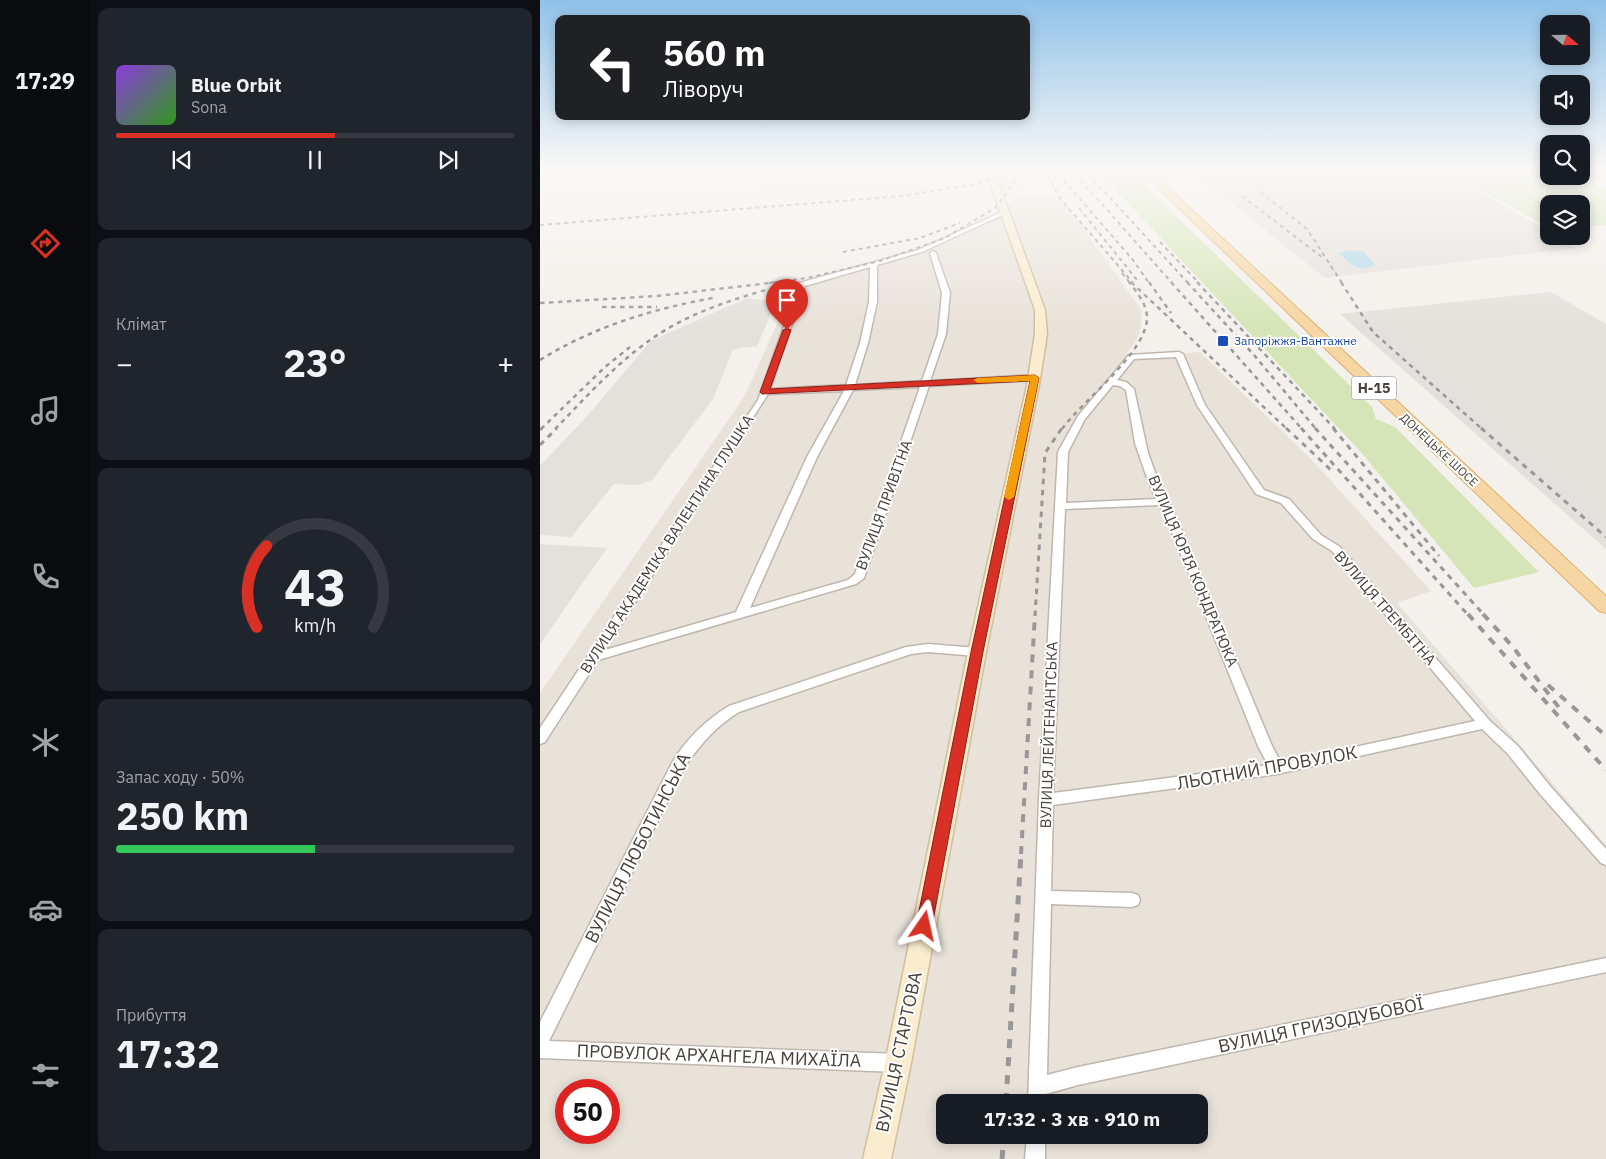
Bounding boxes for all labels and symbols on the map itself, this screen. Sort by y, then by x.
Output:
north arrow [1540,15,1590,65]
pin [766,279,808,330]
place label: Запоріжжя-Вантажне [1234,333,1357,348]
marker: Запоріжжя-Вантажне [1216,334,1230,348]
road number: Н-15 [1352,376,1396,399]
street label: ВУЛИЦЯ АКАДЕМІКА ВАЛЕНТИНА ГЛУШКА [576,410,758,677]
street label: ДОНЕЦЬКЕ ШОСЕ [1397,410,1481,490]
street label: ВУЛИЦЯ ПРИВІТНА [851,437,916,573]
street label: ВУЛИЦЯ ЮРІЯ КОНДРАТЮКА [1144,472,1243,670]
street label: ВУЛИЦЯ ТРЕМБІТНА [1330,547,1441,669]
street label: ВУЛИЦЯ ЛЕЙТЕНАНТСЬКА [1036,641,1061,829]
street label: ЛЬОТНИЙ ПРОВУЛОК [1175,740,1359,795]
street label: ВУЛИЦЯ ЛЮБОТИНСЬКА [580,748,696,947]
position arrow [897,899,949,951]
street label: ВУЛИЦЯ СТАРТОВА [870,969,927,1134]
street label: ВУЛИЦЯ ГРИЗОДУБОВОЇ [1216,991,1426,1058]
street label: ПРОВУЛОК АРХАНГЕЛА МИХАЇЛА [576,1039,862,1072]
speed limit sign: 50 [555,1079,620,1144]

